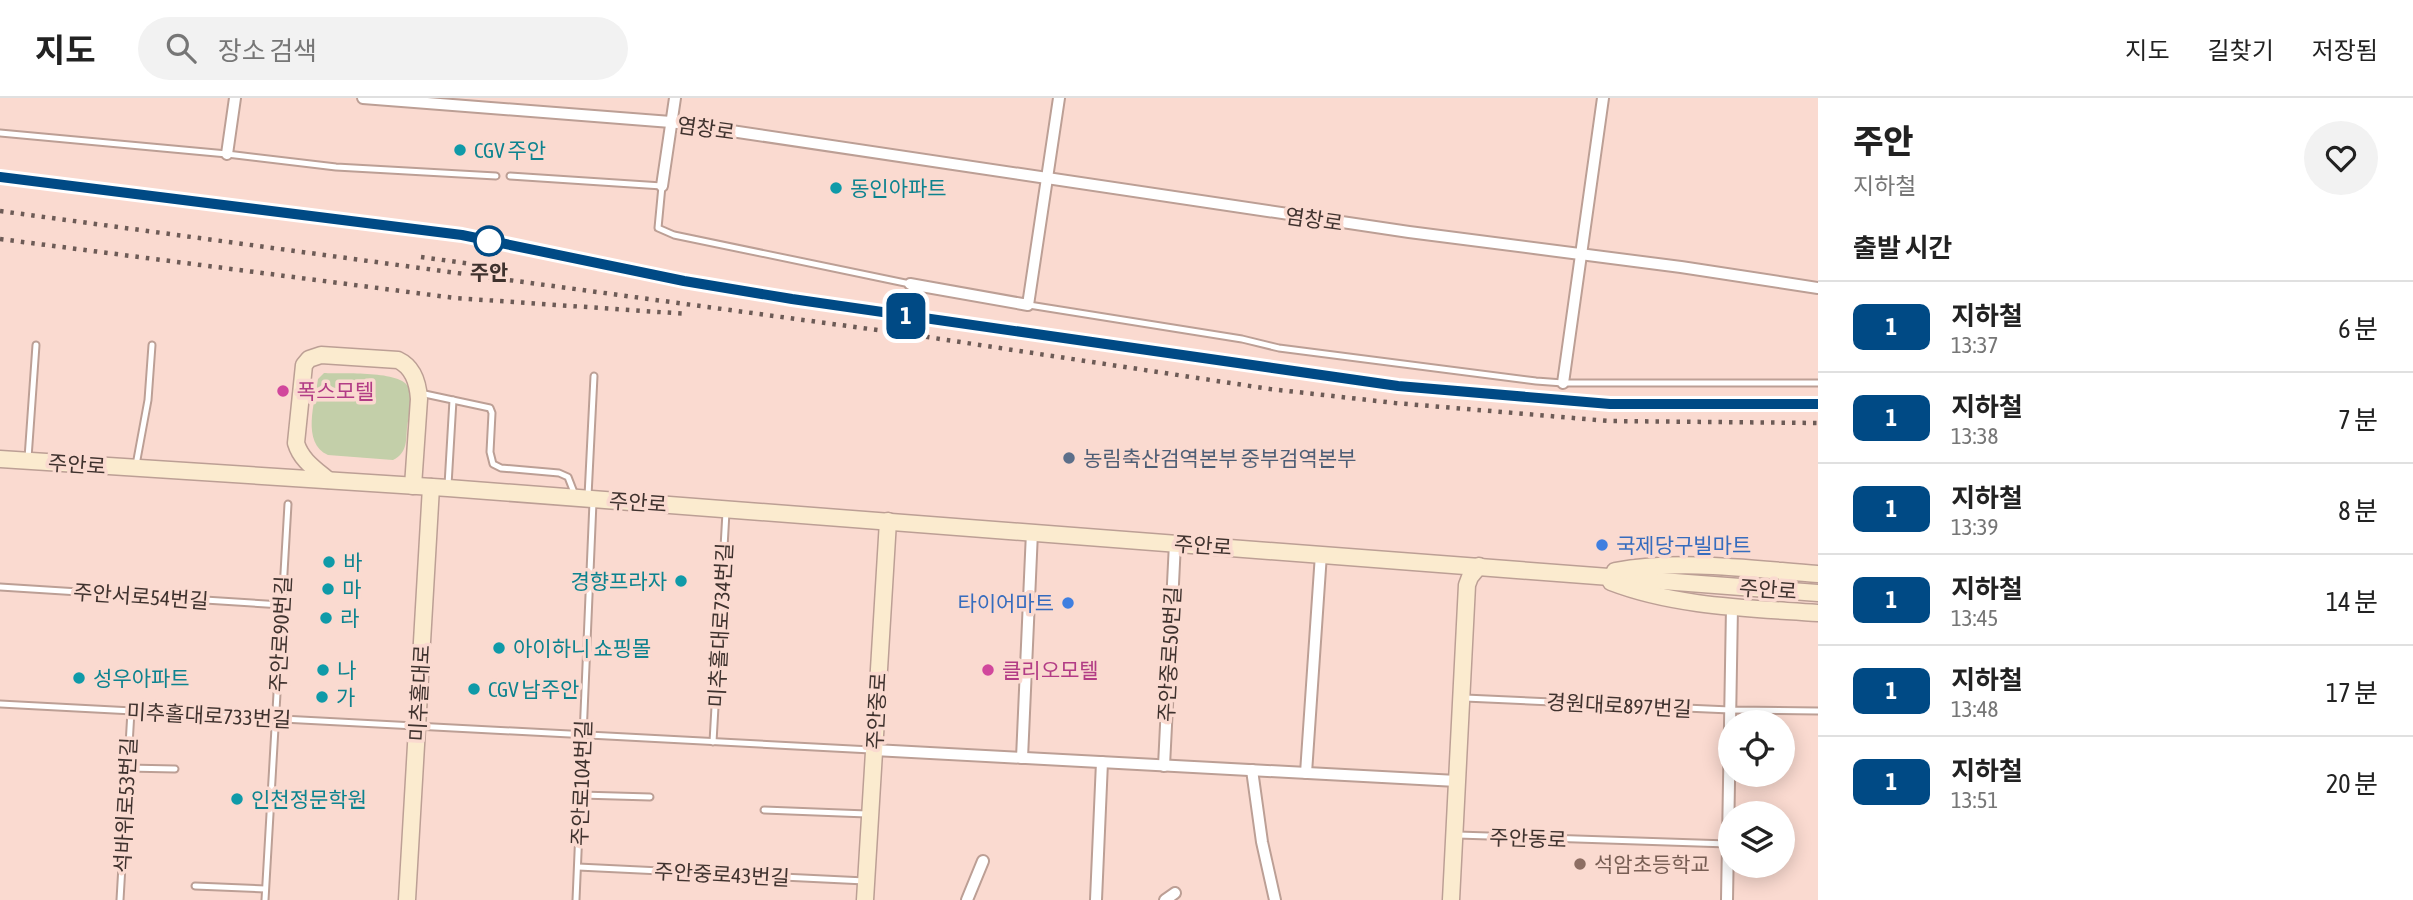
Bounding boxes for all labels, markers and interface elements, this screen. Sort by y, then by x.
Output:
search box [138,17,628,80]
icon: search [162,29,200,67]
text: 지도 [35,31,96,69]
text: 장소 검색 [218,36,317,66]
text: 지도 [2125,37,2170,64]
text: 길찾기 [2208,37,2274,64]
text: 저장됨 [2312,37,2378,64]
street label: 염창로 [676,112,736,144]
button: heart [2304,121,2378,195]
text: 주안 [1853,122,1914,160]
place label: CGV 주안 [474,138,546,162]
marker: CGV 주안 [452,142,468,158]
text: 지하철 [1853,173,1916,199]
place label: 동인아파트 [850,176,947,200]
marker: 동인아파트 [828,180,844,196]
street label: 염창로 [1284,203,1344,235]
marker: 주안 [474,226,504,256]
text: 출발 시간 [1853,233,1952,263]
place label: 주안 [470,260,508,284]
line badge: 1 [883,293,929,339]
text: 지하철 [1951,301,2023,331]
text: 1 [900,302,912,329]
text: 1 [1886,313,1897,340]
text: 6 분 [2338,314,2378,344]
text: 13:37 [1951,332,1998,358]
place label: 폭스모텔 [297,379,374,403]
marker: 폭스모텔 [275,383,291,399]
text: 지하철 [1951,392,2023,422]
text: 1 [1886,404,1897,431]
text: 7 분 [2338,405,2378,435]
text: 13:38 [1951,423,1998,449]
place label: 농림축산검역본부 중부검역본부 [1083,446,1356,470]
street label: 주안로 [47,450,107,478]
marker: 농림축산검역본부 중부검역본부 [1061,450,1077,466]
text: 지하철 [1951,483,2023,513]
street label: 주안로 [608,488,668,516]
text: 1 [1886,495,1897,522]
text: 8 분 [2338,496,2378,526]
text: 13:39 [1951,514,1998,540]
street label: 주안로 [1173,531,1233,559]
place label: 국제당구빌마트 [1616,533,1751,557]
marker: 국제당구빌마트 [1594,537,1610,553]
street label: 미추홀대로734번길 [704,542,736,708]
place label: 바 [343,550,362,574]
marker: 바 [321,554,337,570]
place label: 경향프라자 [570,569,667,593]
marker: 경향프라자 [673,573,689,589]
text: 지하철 [1951,574,2023,604]
street label: 주안로90번길 [265,575,295,693]
street label: 주안로 [1738,575,1798,603]
place label: 마 [342,577,361,601]
street label: 주안서로54번길 [72,579,210,613]
marker: 마 [320,581,336,597]
street label: 주안중로50번길 [1153,586,1185,722]
text: 1 [1886,586,1897,613]
text: 14 분 [2326,587,2378,617]
place label: 타이어마트 [957,591,1054,615]
marker: 타이어마트 [1060,595,1076,611]
text: 13:45 [1951,605,1998,631]
place label: 라 [340,606,359,630]
marker: 라 [318,610,334,626]
place label: 아이하니 쇼핑몰 [513,636,651,660]
marker: 아이하니 쇼핑몰 [491,640,507,656]
street label: 미추홀대로 [404,644,434,742]
place label: 나 [337,658,356,682]
place label: 클리오모텔 [1002,658,1099,682]
marker: 나 [315,662,331,678]
marker: 클리오모텔 [980,662,996,678]
text: 지하철 [1951,665,2023,695]
place label: 성우아파트 [93,666,190,690]
marker: 성우아파트 [71,670,87,686]
street label: 주안중로 [862,672,890,750]
place label: CGV 남주안 [488,677,579,701]
text: 1 [1886,677,1897,704]
text: 17 분 [2326,678,2378,708]
marker: CGV 남주안 [466,681,482,697]
place label: 가 [336,685,355,709]
marker: 가 [314,689,330,705]
street label: 경원대로897번길 [1546,689,1692,721]
text: 13:48 [1951,696,1998,722]
street label: 미추홀대로733번길 [126,699,292,731]
map controls [1718,710,1795,878]
button: locate [1718,710,1795,787]
street label: 주안로104번길 [567,720,595,846]
street label: 석바위로53번길 [109,737,141,873]
text: 지하철 [1951,756,2023,786]
text: 1 [1886,768,1897,795]
text: 20 분 [2326,769,2378,799]
place label: 인천정문학원 [251,787,367,811]
text: 13:51 [1951,787,1998,813]
marker: 인천정문학원 [229,791,245,807]
button: layers [1718,801,1795,878]
street label: 주안동로 [1489,825,1567,851]
place label: 석암초등학교 [1594,852,1710,876]
marker: 석암초등학교 [1572,856,1588,872]
street label: 주안중로43번길 [654,858,790,890]

